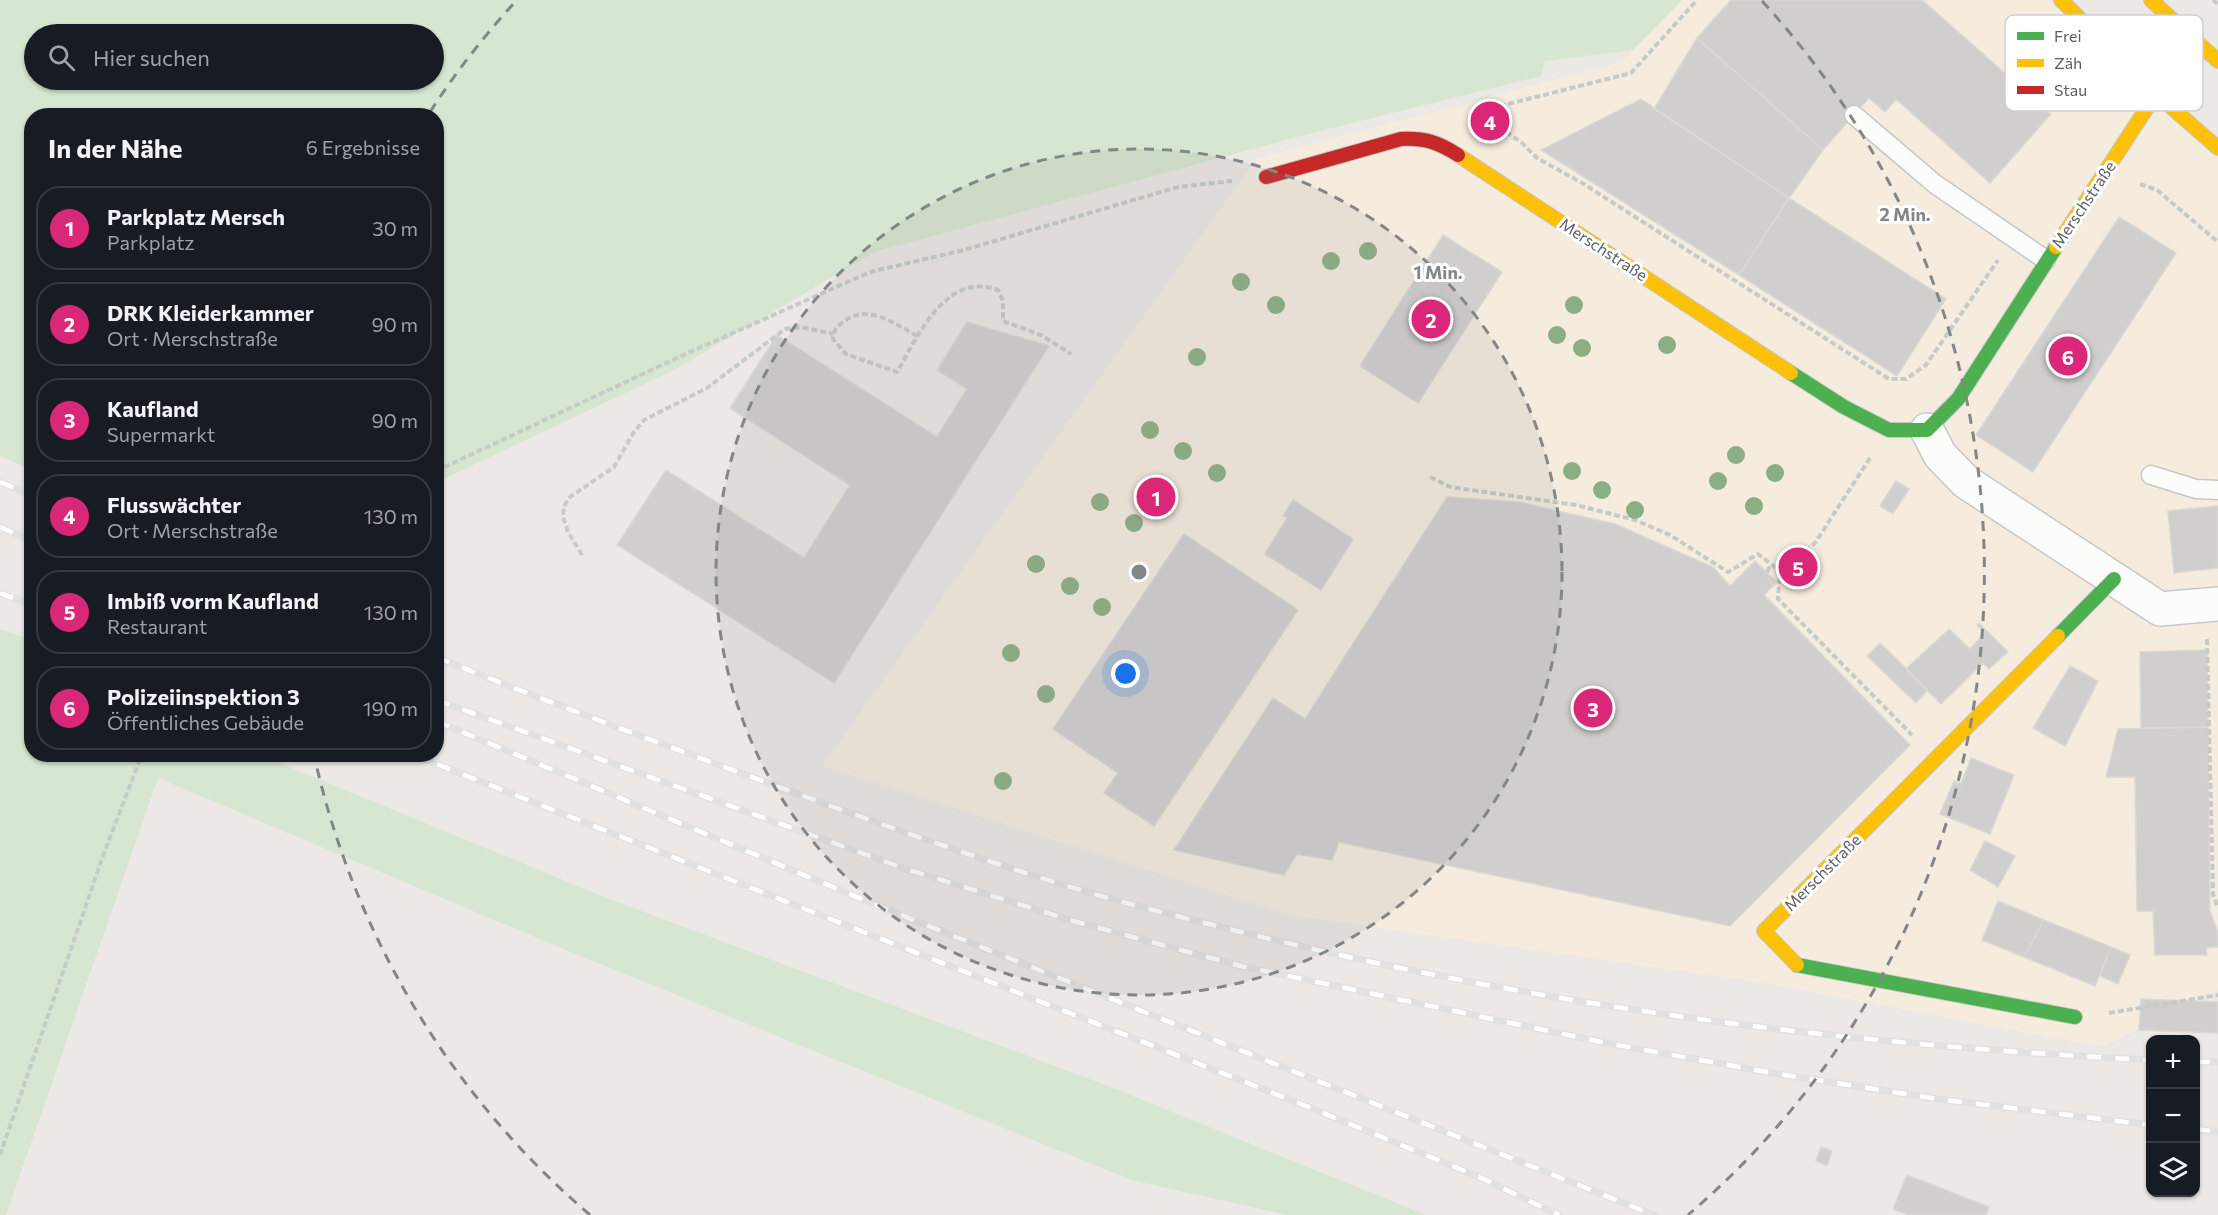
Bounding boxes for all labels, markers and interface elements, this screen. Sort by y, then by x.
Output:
legend [2005,15,2203,111]
search box [24,24,444,90]
text: Frei [2054,26,2082,45]
icon: search [45,41,78,74]
text: Hier suchen [93,44,210,71]
text: Zäh [2054,53,2082,72]
text: Stau [2054,80,2087,99]
pin: 4 [1470,98,1510,144]
text: In der Nähe [48,132,183,163]
text: 6 Ergebnisse [306,135,420,159]
street label: Merschstraße [2047,157,2119,251]
text: Parkplatz Mersch [107,203,285,230]
text: 2 Min. [1879,203,1931,225]
street label: Merschstraße [1557,214,1651,284]
text: 1 [65,216,74,240]
text: 30 m [372,216,418,240]
text: Parkplatz [107,230,194,254]
text: 1 Min. [1413,261,1463,283]
pin: 2 [1412,296,1450,342]
text: DRK Kleiderkammer [107,299,314,326]
text: 2 [64,312,75,336]
text: 90 m [372,312,418,336]
text: Ort · Merschstraße [107,326,278,350]
pin: 6 [2048,334,2088,378]
text: Kaufland [107,395,199,422]
text: 3 [64,408,75,432]
text: 90 m [372,408,418,432]
text: Supermarkt [107,422,215,446]
pin: 1 [1136,474,1176,520]
text: Flusswächter [107,491,241,518]
text: 4 [63,504,76,528]
text: 130 m [364,504,418,528]
text: Ort · Merschstraße [107,518,278,542]
pin: 5 [1778,544,1818,590]
centre of rings [1129,562,1149,582]
text: Imbiß vorm Kaufland [107,587,319,614]
text: 5 [64,600,75,624]
text: 130 m [364,600,418,624]
text: Restaurant [107,614,207,638]
your location [1111,659,1140,688]
text: Polizeiinspektion 3 [107,683,300,710]
pin: 3 [1574,686,1612,730]
text: 6 [63,696,76,720]
text: 190 m [363,696,418,720]
text: Öffentliches Gebäude [107,710,304,734]
street label: Merschstraße [1780,830,1864,914]
map controls [2146,1035,2200,1197]
button: + [2146,1035,2200,1089]
button: − [2146,1089,2200,1143]
button: layers [2146,1143,2200,1197]

